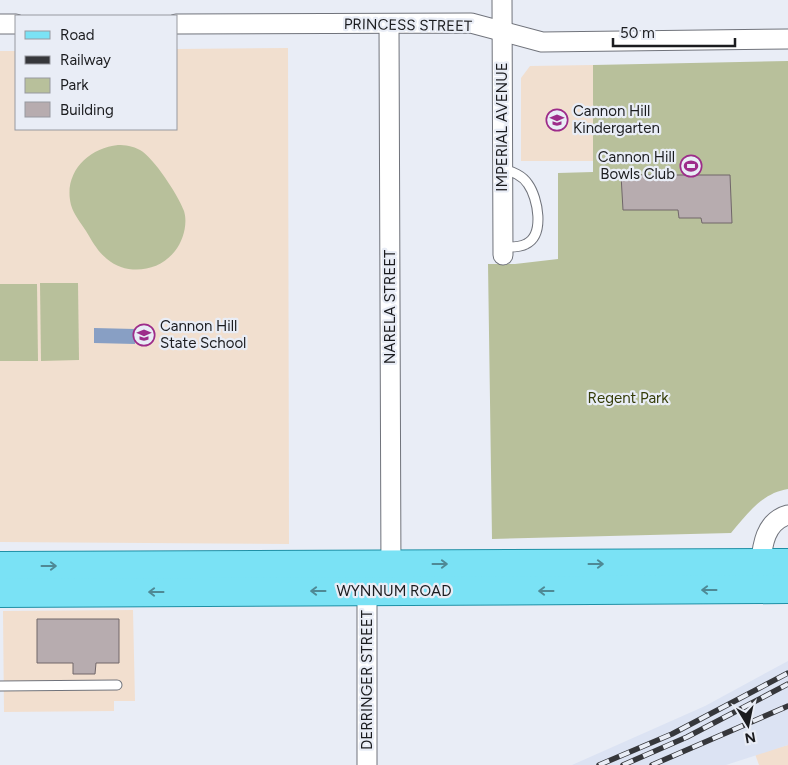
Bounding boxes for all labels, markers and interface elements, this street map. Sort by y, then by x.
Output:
legend [15,15,178,130]
street label: PRINCESS STREET [344,15,473,35]
scale bar [613,15,736,47]
text: 50 m [620,24,655,42]
text: Road [60,26,95,44]
text: Railway [60,51,111,69]
street label: IMPERIAL AVENUE [493,62,511,192]
text: Park [60,76,89,94]
text: Building [60,101,114,119]
place label: Cannon Hill Kindergarten [573,102,660,137]
school or university icon: Cannon Hill Kindergarten [545,108,569,132]
place label: Cannon Hill Bowls Club [598,148,675,183]
sports icon: Cannon Hill Bowls Club [679,154,703,178]
street label: NARELA STREET [381,249,399,364]
place label: Cannon Hill State School [160,317,246,352]
school or university icon: Cannon Hill State School [132,323,156,347]
park label: Regent Park [588,389,669,407]
one-way arrow [432,559,448,569]
one-way arrow [588,559,604,569]
one-way arrow [40,561,56,571]
street label: WYNNUM ROAD [336,582,452,600]
one-way arrow [701,585,717,595]
one-way arrow [310,586,326,596]
one-way arrow [538,586,554,596]
one-way arrow [148,587,164,597]
street label: DERRINGER STREET [358,609,376,750]
north arrow [723,700,773,750]
text: N [743,728,757,747]

